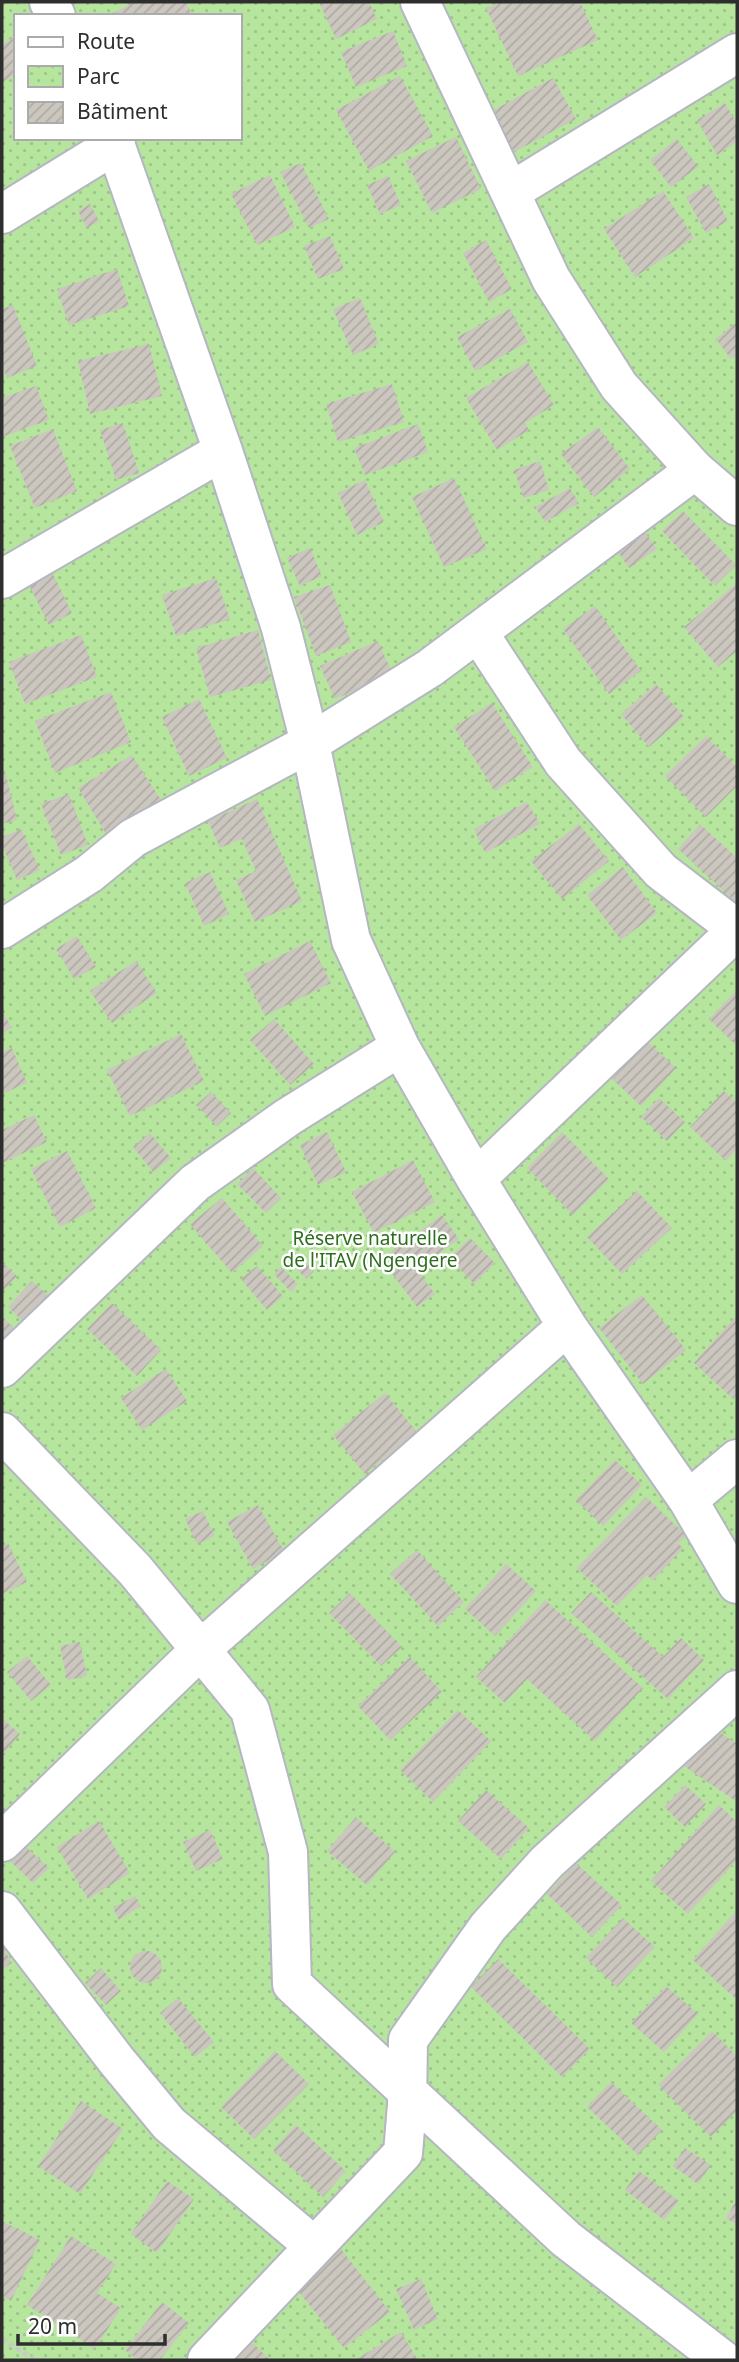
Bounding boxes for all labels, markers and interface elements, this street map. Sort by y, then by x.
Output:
legend [14,14,242,140]
text: Route [77,27,135,55]
text: Parc [77,62,120,90]
text: Bâtiment [77,97,168,125]
park label: Réserve naturelle de l'ITAV (Ngengere [283,1225,457,1273]
scale bar [18,2302,164,2346]
text: 20 m [28,2312,77,2340]

